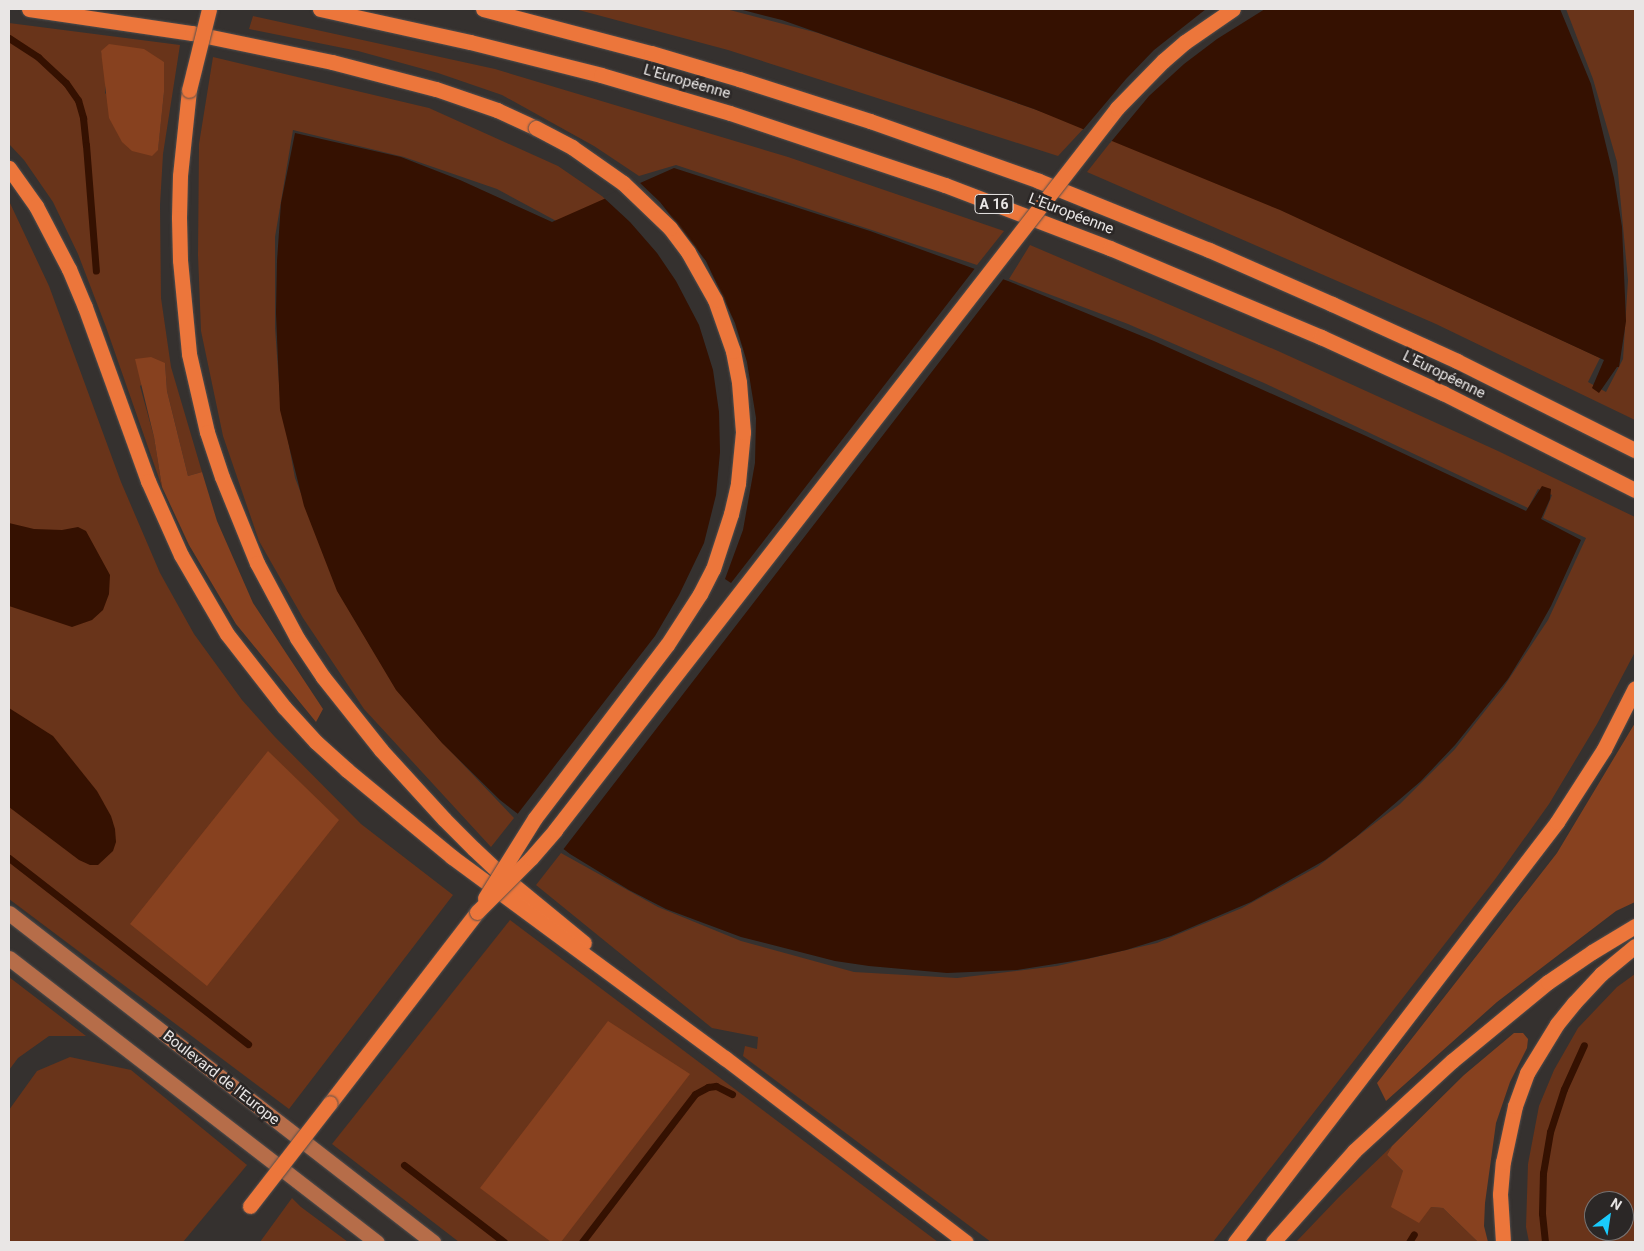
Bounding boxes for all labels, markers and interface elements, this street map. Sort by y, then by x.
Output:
street label: L'Européenne [641,61,733,103]
street label: L'Européenne [1026,190,1116,238]
road number: A 16 [974,192,1014,215]
street label: L'Européenne [1400,347,1488,403]
street label: Boulevard de l'Europe [159,1027,283,1129]
north arrow [1584,1191,1634,1241]
text: N [1608,1195,1625,1213]

